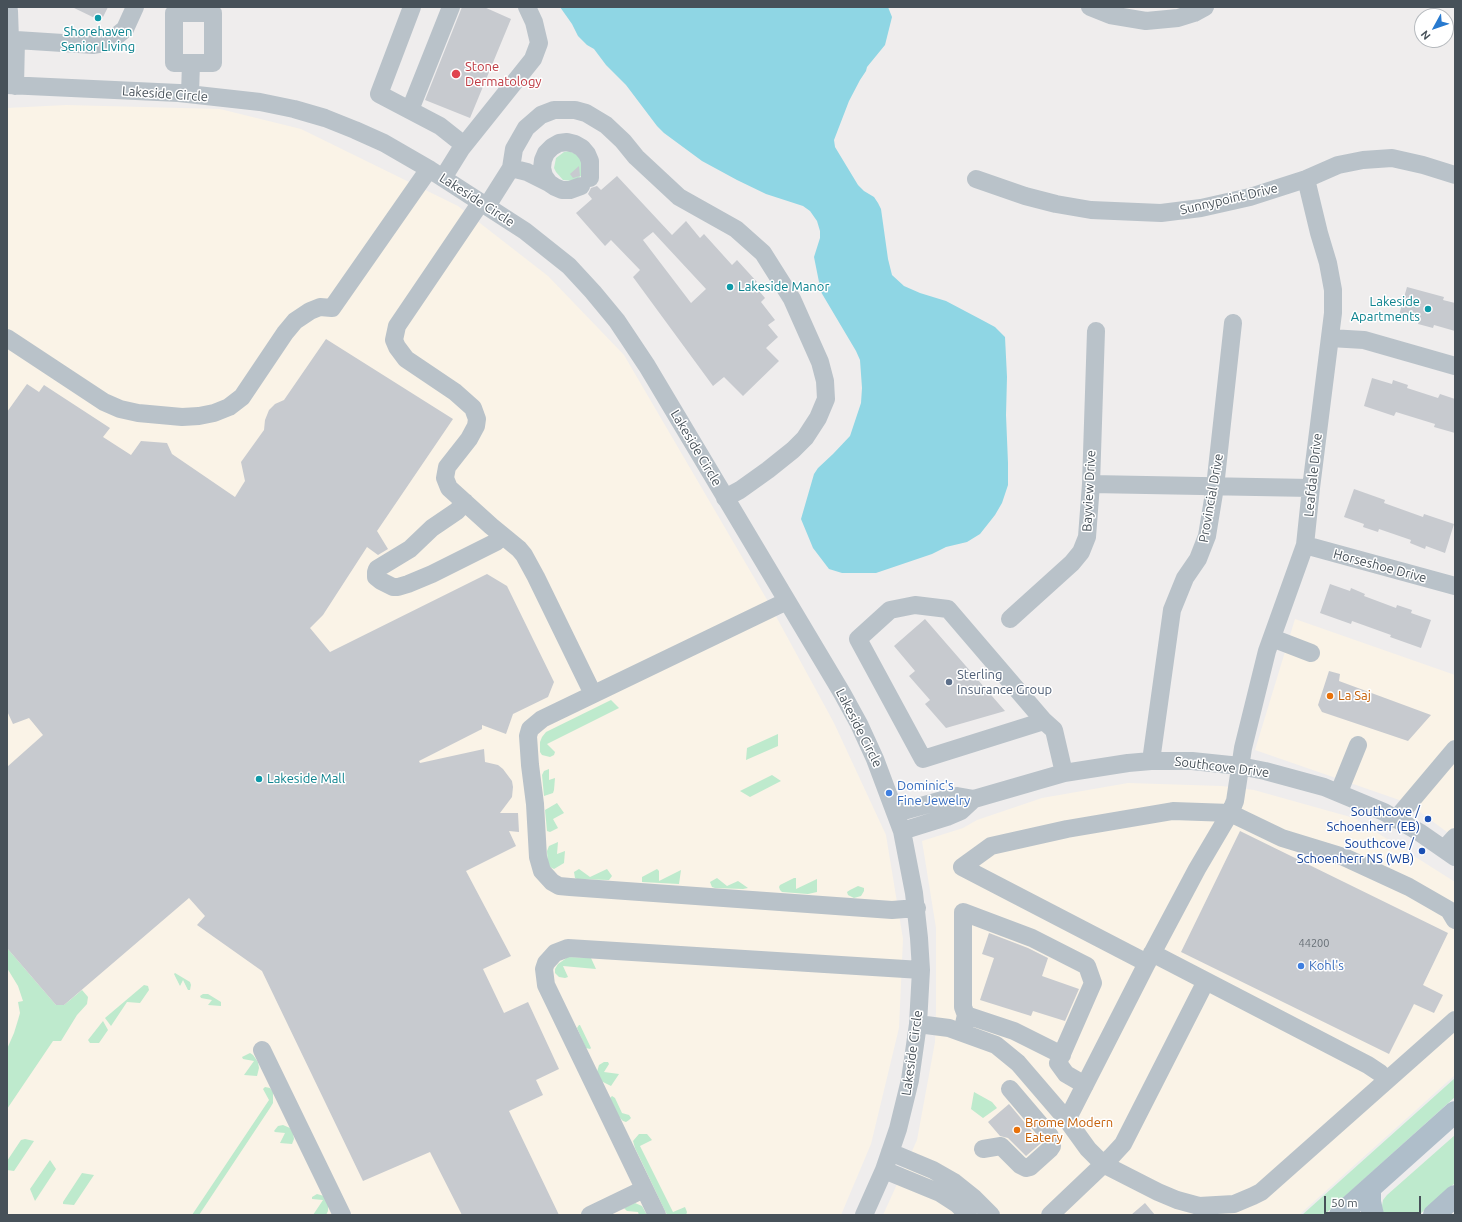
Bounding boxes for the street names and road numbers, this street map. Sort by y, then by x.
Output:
street label: Lakeside Circle [122,83,208,105]
street label: Lakeside Circle [437,170,517,230]
street label: Sunnypoint Drive [1179,180,1279,218]
street label: Lakeside Circle [667,407,725,489]
street label: Leafdale Drive [1301,432,1325,518]
street label: Bayview Drive [1079,450,1099,532]
street label: Provincial Drive [1195,452,1227,544]
street label: Horseshoe Drive [1332,546,1428,586]
street label: Lakeside Circle [833,686,885,770]
street label: Southcove Drive [1174,753,1270,781]
street label: Lakeside Circle [898,1009,926,1097]

